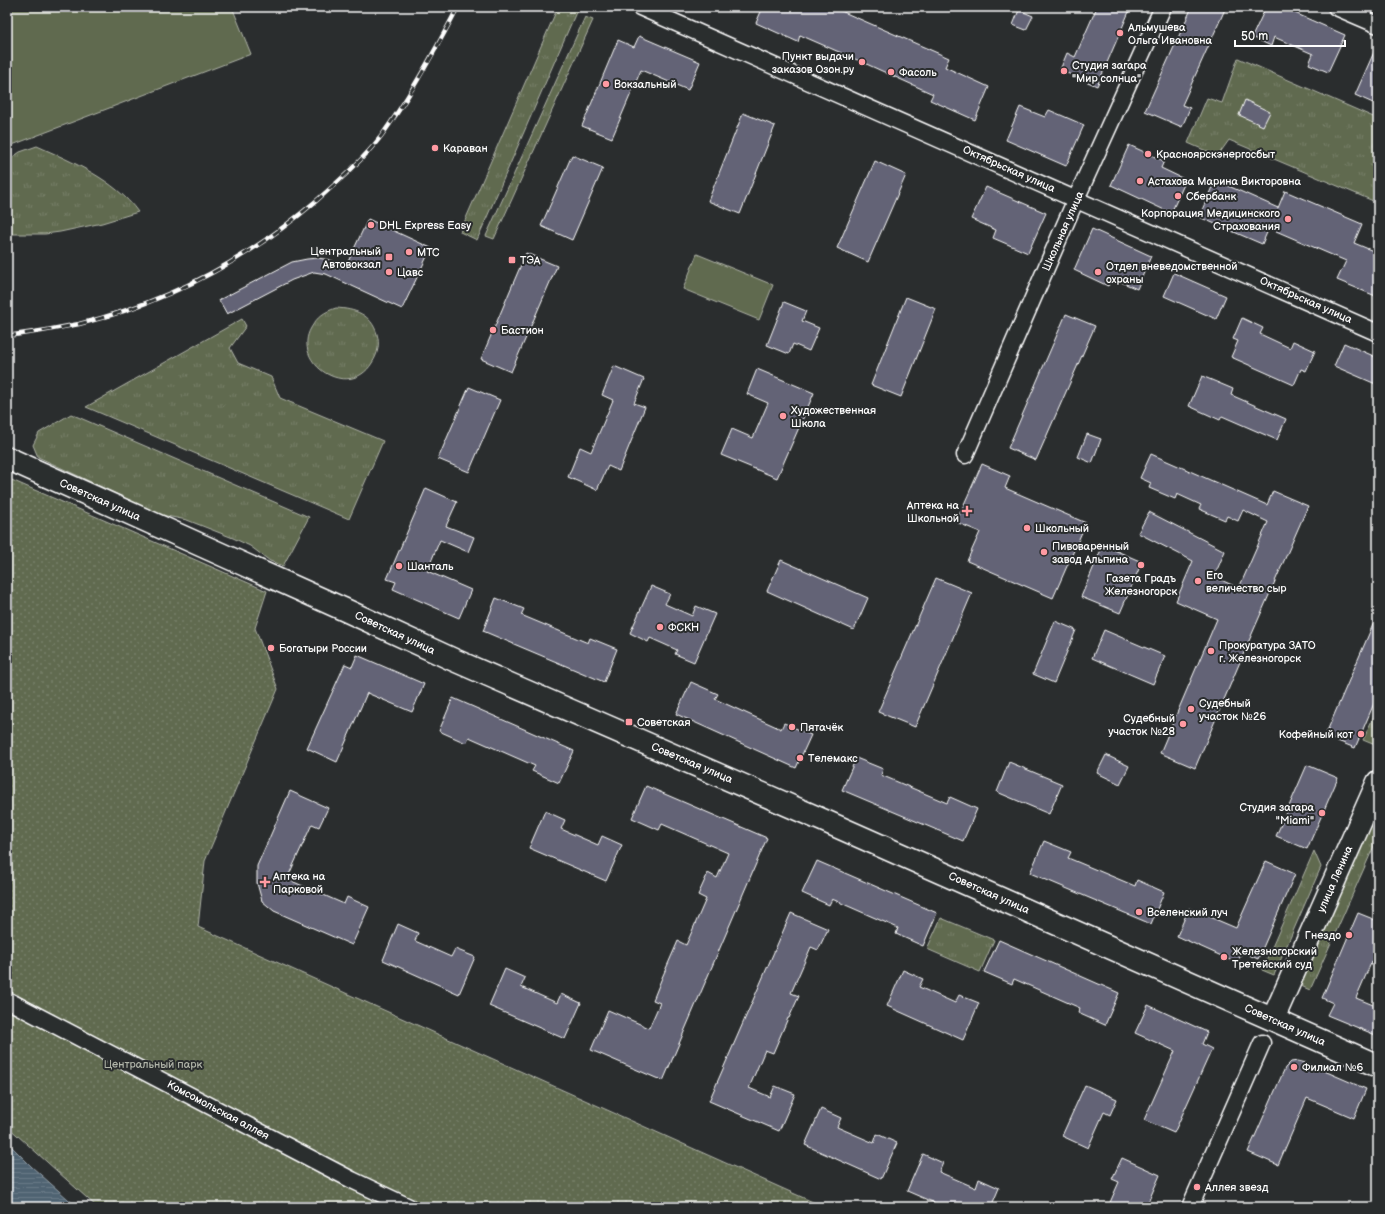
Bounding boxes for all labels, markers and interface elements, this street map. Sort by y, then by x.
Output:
place label: Альмушева Ольга Ивановна [1127,21,1212,47]
scale bar [1235,22,1345,48]
marker: Альмушева Ольга Ивановна [1115,28,1125,38]
text: 50 m [1241,29,1268,44]
place label: Пункт выдачи заказов Озон.ру [772,50,854,76]
marker: Пункт выдачи заказов Озон.ру [857,57,867,67]
place label: Студия загара "Мир солнца" [1072,59,1147,85]
place label: Фасоль [899,66,937,79]
marker: Студия загара "Мир солнца" [1059,66,1069,76]
marker: Фасоль [886,67,896,77]
place label: Вокзальный [614,78,676,91]
marker: Вокзальный [601,79,611,89]
place label: Караван [443,142,488,155]
marker: Караван [430,143,440,153]
street label: Октябрьская улица [961,143,1058,195]
place label: Красноярскэнергосбыт [1156,148,1275,161]
marker: Красноярскэнергосбыт [1143,149,1153,159]
place label: Астахова Марина Викторовна [1147,175,1302,188]
marker: Астахова Марина Викторовна [1135,176,1145,186]
street label: Школьная улица [1040,189,1087,273]
place label: Сбербанк [1186,190,1237,203]
marker: Сбербанк [1173,191,1183,201]
place label: Корпорация Медицинского Cтрахования [1141,207,1280,233]
marker: Корпорация Медицинского Cтрахования [1283,214,1293,224]
place label: DHL Express Easy [379,219,471,232]
marker: DHL Express Easy [366,220,376,230]
place label: Центральный Автовокзал [310,245,381,271]
place label: МТС [417,246,440,259]
marker: МТС [404,247,414,257]
marker: Центральный Автовокзал [384,252,394,262]
place label: ТЭА [520,254,541,267]
marker: ТЭА [507,255,517,265]
place label: Отдел вневедомственной охраны [1106,260,1238,286]
place label: Цавс [397,266,424,279]
marker: Цавс [384,267,394,277]
marker: Отдел вневедомственной охраны [1093,267,1103,277]
street label: Октябрьская улица [1258,274,1355,326]
place label: Бастион [501,324,544,337]
marker: Бастион [488,325,498,335]
place label: Художественная Школа [791,404,876,430]
marker: Художественная Школа [778,411,788,421]
street label: Советская улица [58,476,143,524]
place label: Аптека на Школьной [906,499,959,525]
marker: Аптека на Школьной [962,506,972,516]
place label: Школьный [1035,522,1089,535]
marker: Школьный [1022,523,1032,533]
place label: Пивоваренный завод Альпина [1052,540,1129,566]
marker: Пивоваренный завод Альпина [1039,547,1049,557]
place label: Шанталь [407,560,454,573]
marker: Газета Градъ Железногорск [1136,560,1146,570]
marker: Шанталь [394,561,404,571]
place label: Его величество сыр [1206,569,1287,595]
place label: Газета Градъ Железногорск [1105,572,1177,598]
marker: Его величество сыр [1193,576,1203,586]
street label: Советская улица [353,609,438,657]
place label: ФСКН [668,621,699,634]
marker: ФСКН [655,622,665,632]
place label: Прокуратура ЗАТО г. Железногорск [1219,639,1316,665]
place label: Богатыри России [279,642,367,655]
marker: Богатыри России [266,643,276,653]
marker: Прокуратура ЗАТО г. Железногорск [1206,646,1216,656]
place label: Судебный участок №26 [1199,697,1266,723]
marker: Судебный участок №26 [1186,704,1196,714]
place label: Судебный участок №28 [1108,712,1175,738]
place label: Советская [637,716,691,729]
marker: Советская [624,717,634,727]
marker: Судебный участок №28 [1178,719,1188,729]
place label: Пятачёк [800,721,843,734]
marker: Пятачёк [787,722,797,732]
place label: Кофейный кот [1279,728,1353,741]
marker: Кофейный кот [1356,729,1366,739]
street label: Советская улица [649,740,735,786]
place label: Телемакс [808,752,858,765]
marker: Телемакс [795,753,805,763]
place label: Студия загара "Miami" [1239,801,1314,827]
marker: Студия загара "Miami" [1317,808,1327,818]
street label: улица Ленина [1314,843,1356,914]
street label: Советская улица [947,869,1032,917]
place label: Аптека на Парковой [272,870,326,896]
marker: Аптека на Парковой [260,877,270,887]
place label: Вселенский луч [1147,906,1228,919]
marker: Вселенский луч [1134,907,1144,917]
place label: Гнездо [1305,929,1341,942]
marker: Гнездо [1344,930,1354,940]
place label: Железногорский Третейский суд [1232,945,1317,971]
marker: Железногорский Третейский суд [1219,952,1229,962]
street label: Советская улица [1243,1001,1328,1049]
park label: Центральный парк [104,1058,202,1071]
place label: Филиал №6 [1302,1061,1364,1074]
marker: Филиал №6 [1289,1062,1299,1072]
street label: Комсомольская аллея [165,1078,271,1142]
place label: Аллея звезд [1204,1181,1269,1194]
marker: Аллея звезд [1192,1182,1202,1192]

